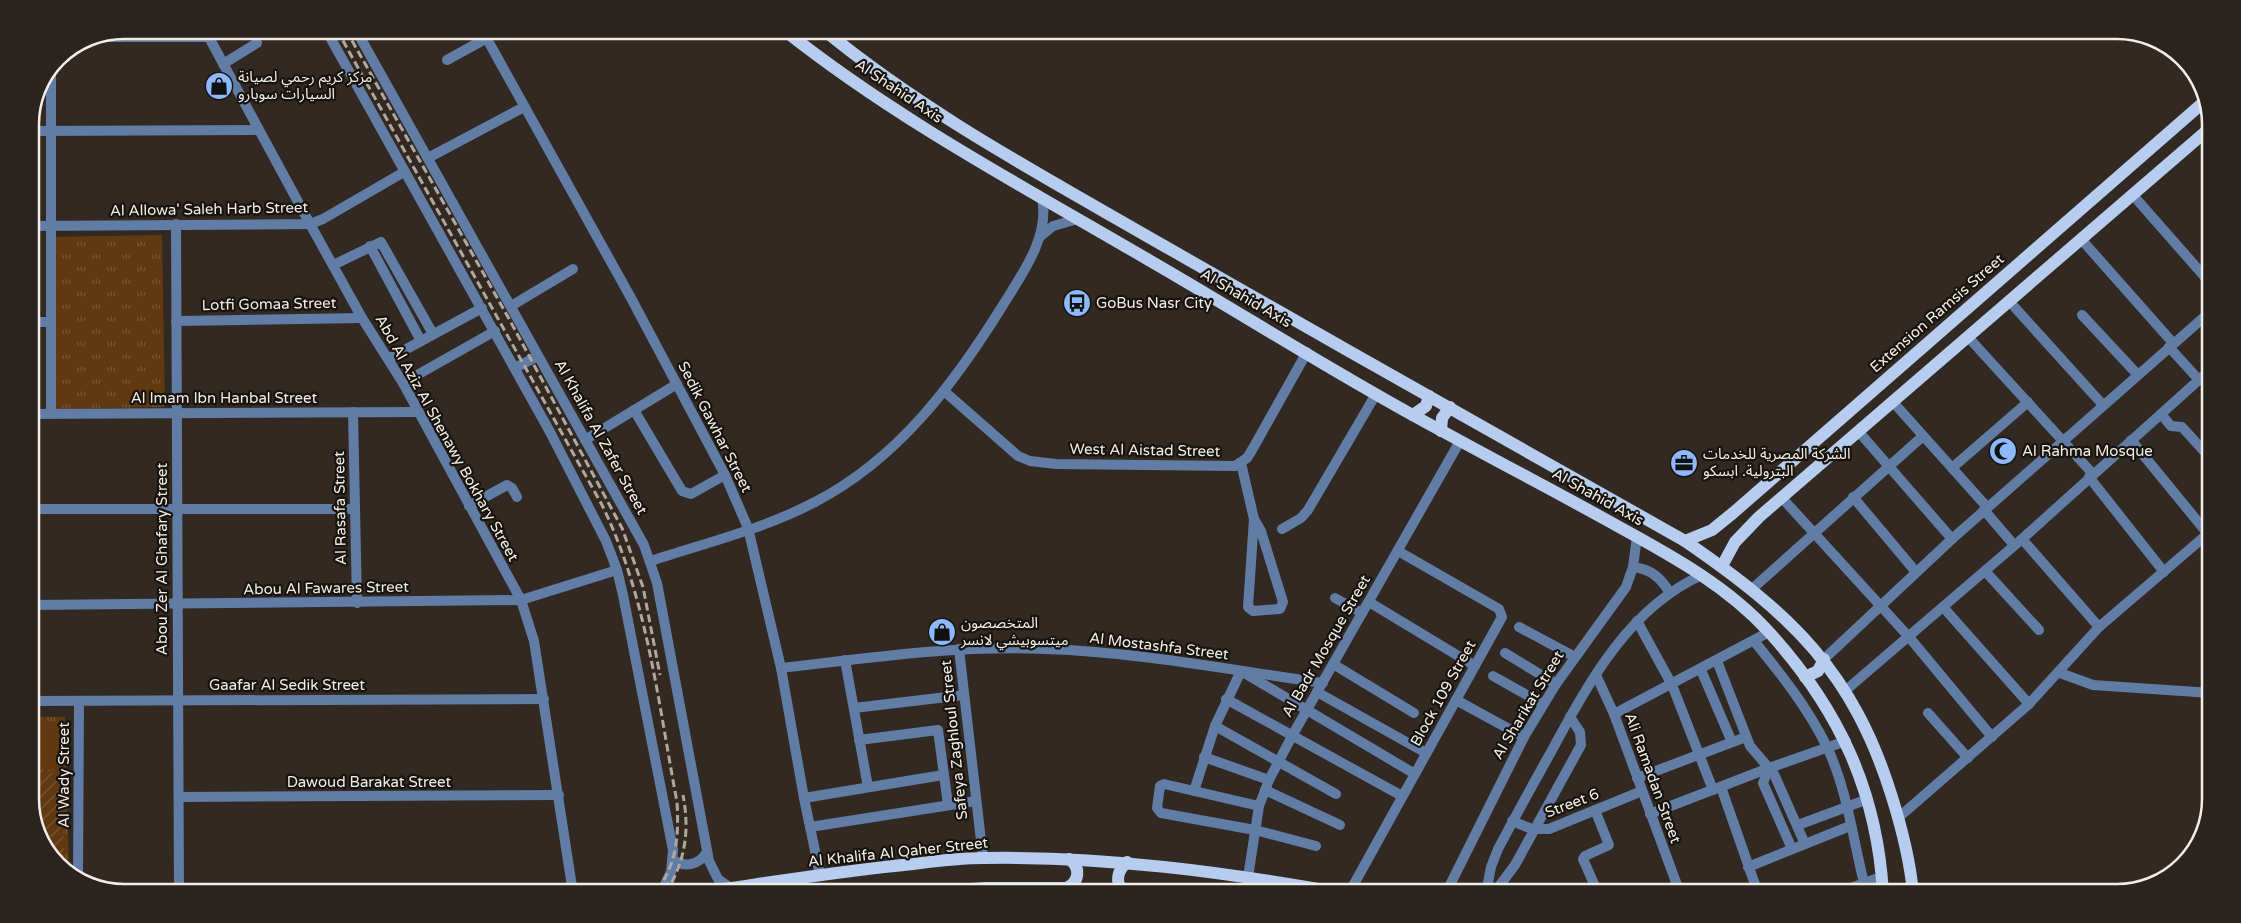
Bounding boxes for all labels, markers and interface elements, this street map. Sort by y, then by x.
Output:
street label: Al Shahid Axis [852,55,946,127]
place label: مركز كريم رحمي لصيانة السيارات سوبارو [238,68,373,103]
shop icon: مركز كريم رحمي لصيانة السيارات سوبارو [204,71,234,101]
street label: Al Allowa' Saleh Harb Street [110,198,309,220]
street label: Extension Ramsis Street [1866,250,2008,376]
street label: Al Shahid Axis [1197,265,1295,331]
bus stop icon: GoBus Nasr City [1062,288,1092,318]
street label: Lotfi Gomaa Street [201,294,337,314]
place label: GoBus Nasr City [1096,294,1212,312]
street label: Abd Al Aziz Al Shenawy Bokhary Street [372,312,523,565]
street label: Al Khalifa Al Zafer Street [551,356,651,518]
street label: Sedik Gawhar Street [674,358,756,496]
street label: Al Imam Ibn Hanbal Street [131,389,318,407]
mosque icon: Al Rahma Mosque [1988,436,2018,466]
street label: West Al Aistad Street [1069,440,1221,460]
place label: Al Rahma Mosque [2022,442,2153,460]
place label: الشركة المصرية للخدمات البترولية. ابسكو [1703,445,1851,480]
office icon: الشركة المصرية للخدمات البترولية. ابسكو [1669,448,1699,478]
street label: Al Rasafa Street [330,451,350,565]
street label: Abou Zer Al Ghafary Street [153,463,171,655]
street label: Al Shahid Axis [1549,464,1647,530]
street label: Al Badr Mosque Street [1278,571,1374,720]
street label: Abou Al Fawares Street [243,578,409,598]
place label: المتخصصون ميتسوبيشي لانسر [960,614,1069,651]
shop icon: المتخصصون ميتسوبيشي لانسر [927,617,957,647]
street label: Al Mostashfa Street [1088,629,1230,664]
street label: Block 109 Street [1406,637,1480,749]
street label: Al Sharikat Street [1488,647,1568,763]
street label: Safeya Zaghloul Street [937,659,971,821]
street label: Gaafar Al Sedik Street [209,676,365,694]
street label: Ali Ramadan Street [1621,710,1685,846]
street label: Al Wady Street [55,722,73,828]
street label: Dawoud Barakat Street [287,773,452,791]
street label: Street 6 [1543,785,1601,821]
street label: Al Khalifa Al Qaher Street [807,834,989,870]

